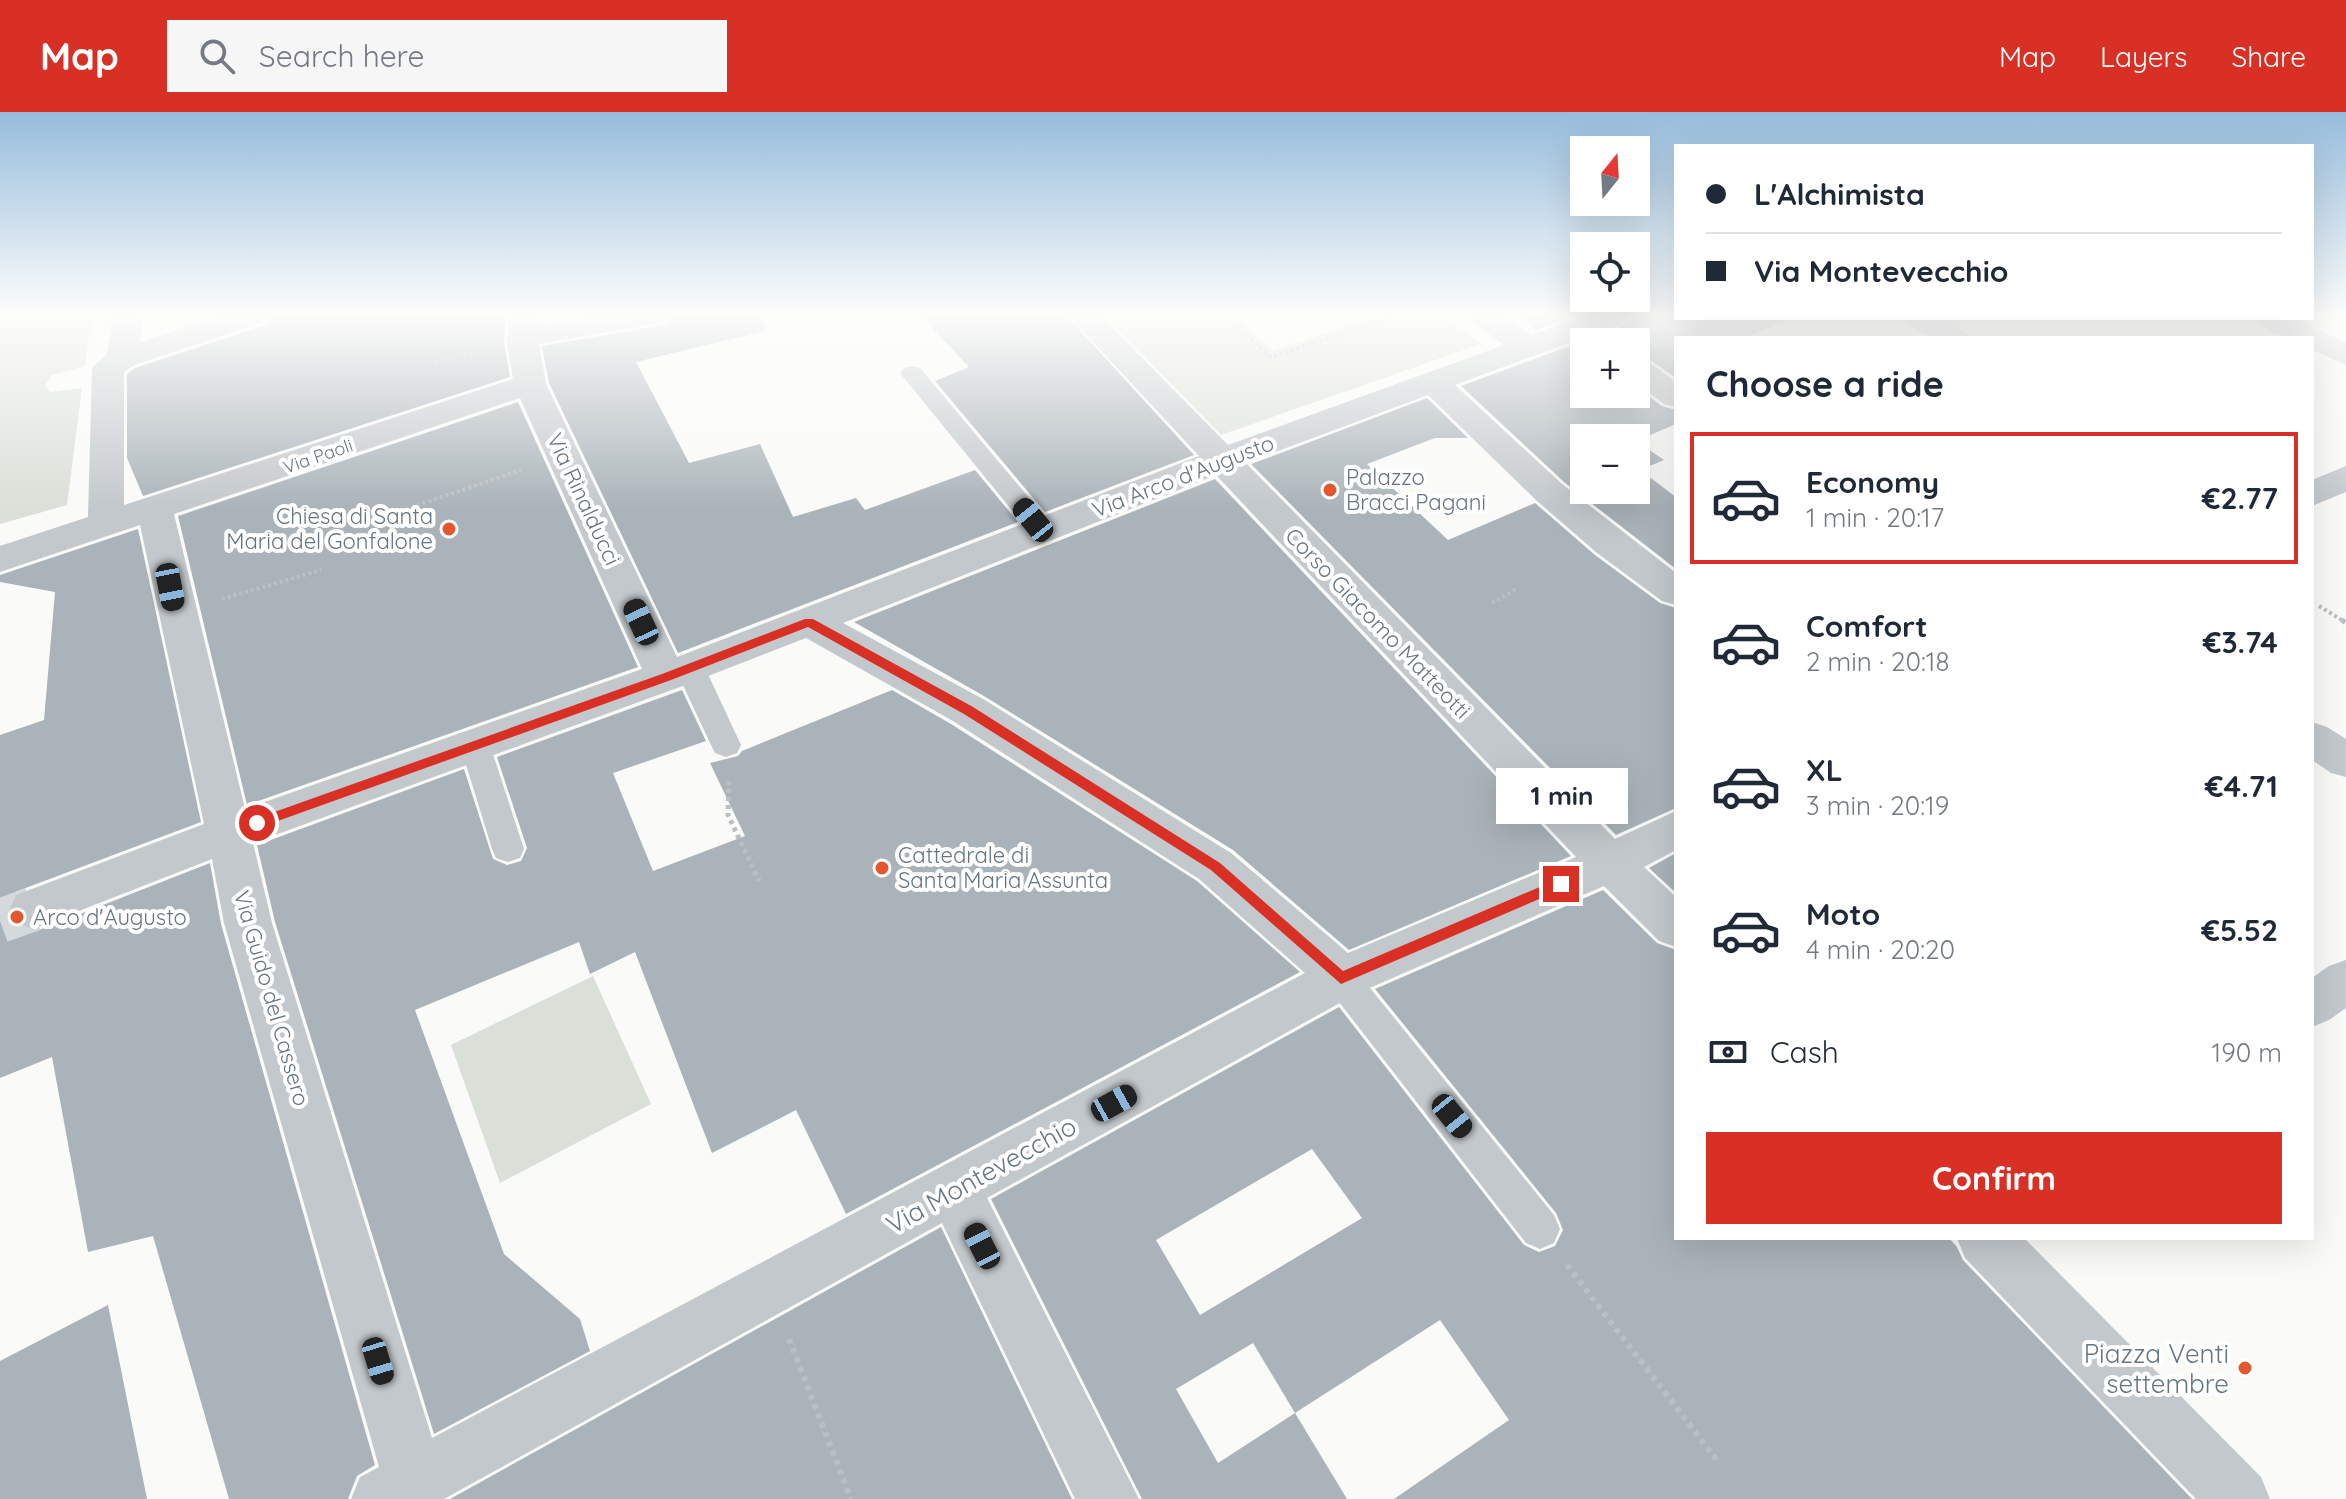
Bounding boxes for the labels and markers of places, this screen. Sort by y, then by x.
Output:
place label: Palazzo Bracci Pagani [1346,463,1486,516]
marker: Palazzo Bracci Pagani [1321,481,1339,499]
place label: Chiesa di Santa Maria del Gonfalone [226,502,433,555]
marker: Chiesa di Santa Maria del Gonfalone [440,520,458,538]
place label: Cattedrale di Santa Maria Assunta [898,841,1108,894]
marker: Cattedrale di Santa Maria Assunta [873,859,891,877]
place label: Arco d'Augusto [33,903,187,931]
marker: Arco d'Augusto [8,908,26,926]
place label: Piazza Venti settembre [2084,1337,2229,1400]
marker: Piazza Venti settembre [2236,1359,2254,1377]

